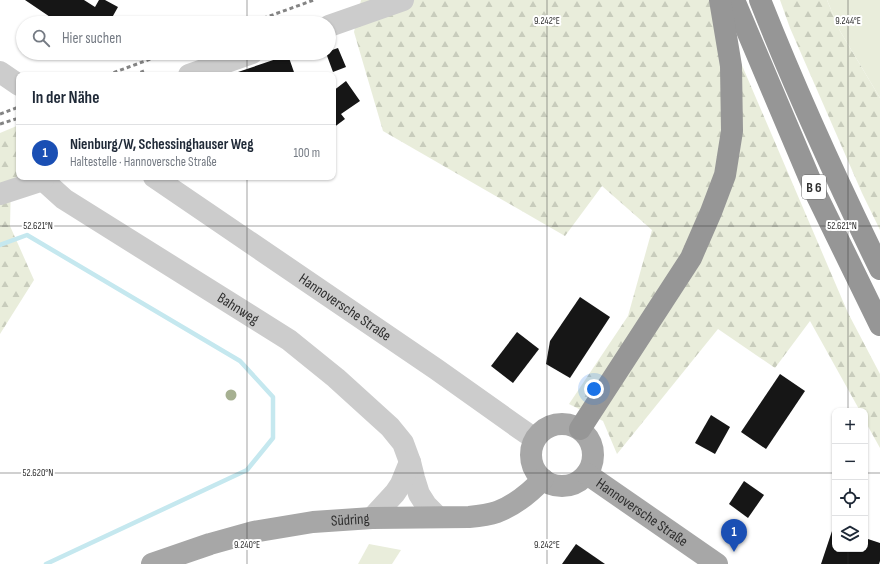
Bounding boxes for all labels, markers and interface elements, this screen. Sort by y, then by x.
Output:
text: 9.242°E [534,15,560,27]
text: 9.244°E [835,15,861,27]
search box [16,16,336,60]
icon: search [30,27,52,49]
text: Hier suchen [62,29,122,48]
text: In der Nähe [32,88,99,108]
text: Nienburg/W, Schessinghauser Weg [70,135,254,154]
text: 1 [42,145,48,161]
text: 100 m [293,145,320,161]
text: Haltestelle · Hannoversche Straße [70,154,217,170]
road number: B 6 [802,175,826,199]
text: 52.621°N [23,220,53,232]
text: 52.621°N [827,220,857,232]
street label: Hannoversche Straße [295,269,395,345]
street label: Bahnweg [214,288,263,328]
your location [584,379,604,399]
map controls [832,408,868,552]
button: + [832,408,868,444]
button: − [832,444,868,480]
text: 52.620°N [23,467,53,479]
street label: Hannoversche Straße [592,474,692,551]
button: locate [832,480,868,516]
street label: Südring [330,509,370,530]
button: layers [832,516,868,552]
pin: 1 [721,519,747,552]
text: 9.240°E [234,539,260,551]
text: 9.242°E [534,539,560,551]

